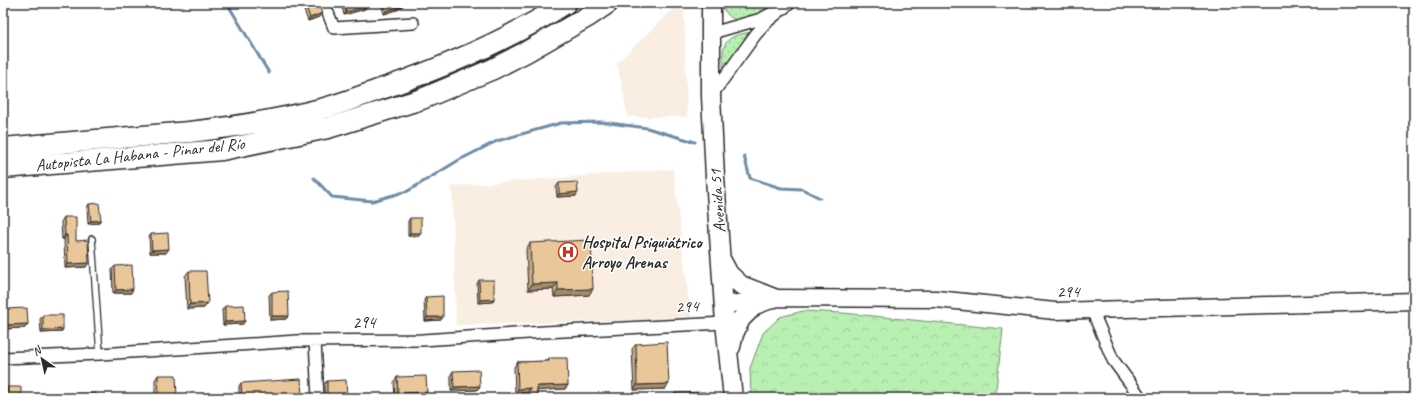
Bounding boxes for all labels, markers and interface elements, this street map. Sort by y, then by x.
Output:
street label: Autopista La Habana - Pinar del Río [35,133,247,176]
street label: Avenida 51 [705,167,730,233]
place label: Hospital Psiquiátrico Arroyo Arenas [582,232,704,273]
hospital icon: Hospital Psiquiátrico Arroyo Arenas [557,241,579,263]
street label: 294 [1056,281,1082,302]
street label: 294 [675,295,701,318]
street label: 294 [353,312,378,333]
north arrow [22,339,62,379]
text: N [30,342,45,358]

